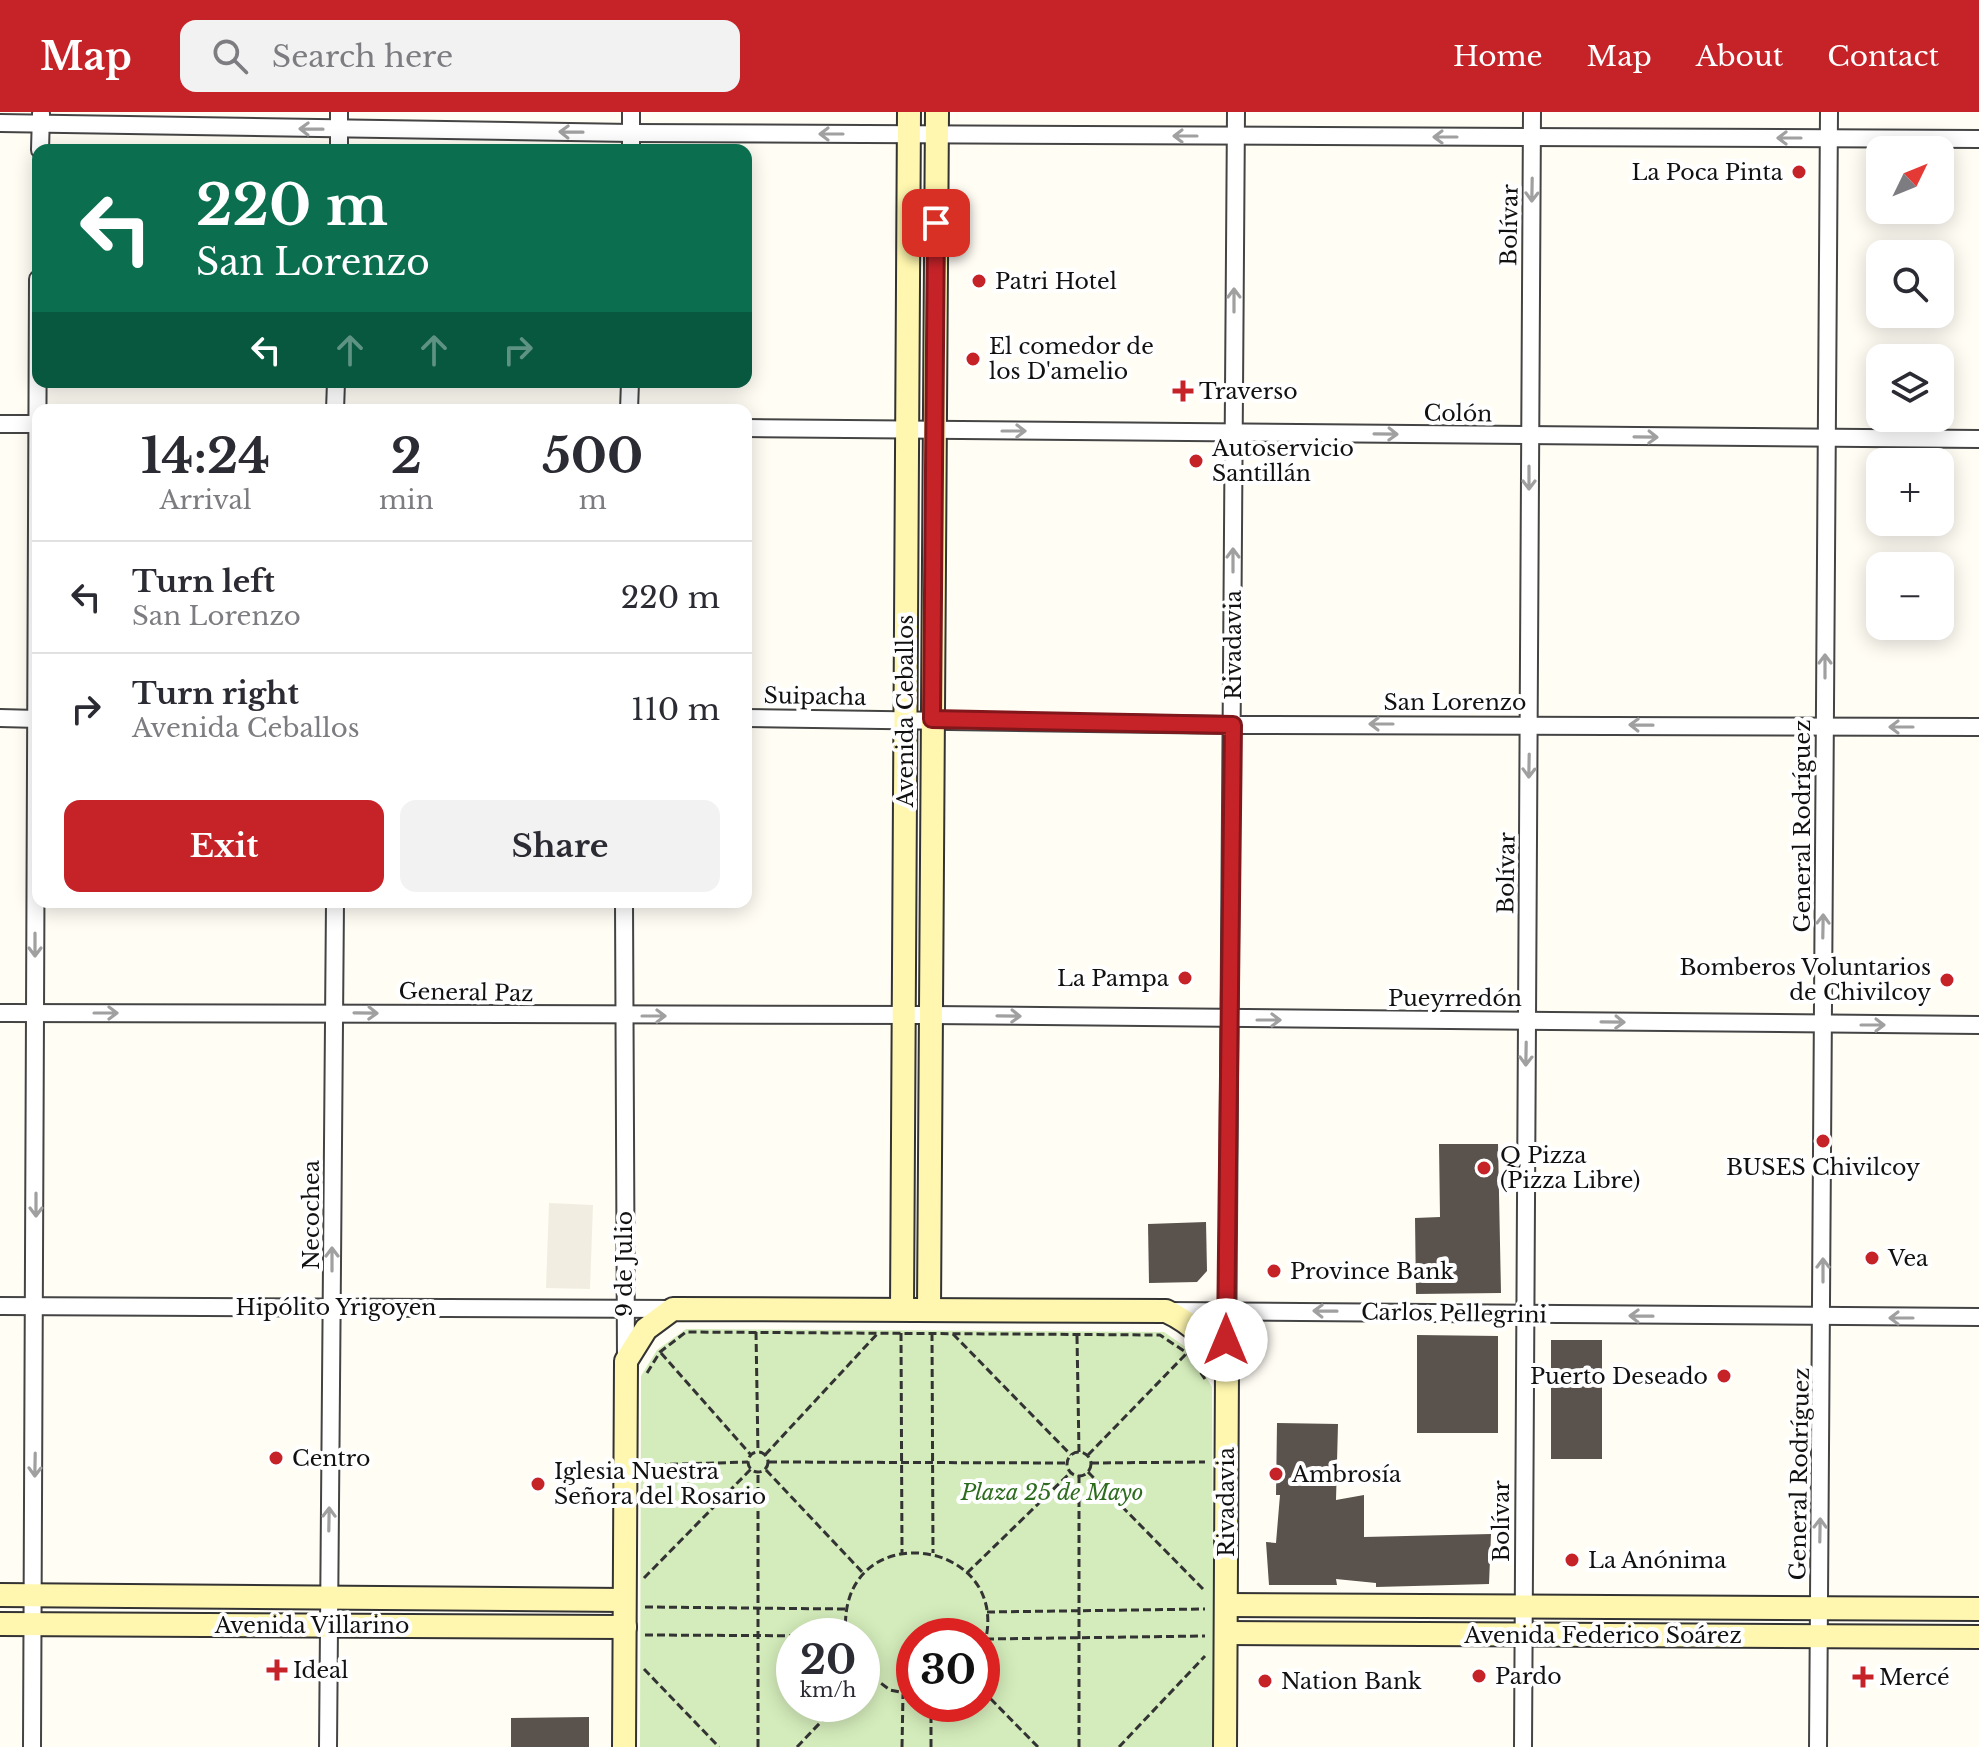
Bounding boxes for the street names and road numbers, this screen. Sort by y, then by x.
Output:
street label: Bolívar [1495,183,1524,266]
street label: Colón [1423,399,1493,428]
street label: Rivadavia [1220,589,1247,700]
street label: Avenida Ceballos [892,615,919,808]
street label: Suipacha [763,682,867,711]
street label: San Lorenzo [1384,689,1526,716]
street label: General Rodríguez [1789,720,1816,932]
street label: Bolívar [1492,831,1521,914]
street label: General Paz [398,978,534,1007]
street label: Pueyrredón [1388,985,1522,1012]
street label: Necochea [298,1159,325,1270]
street label: 9 de Julio [611,1211,638,1317]
street label: Hipólito Yrigoyen [236,1294,436,1321]
street label: Carlos Pellegrini [1361,1298,1548,1329]
street label: General Rodríguez [1784,1367,1815,1581]
street label: Rivadavia [1213,1446,1240,1557]
street label: Bolívar [1488,1480,1515,1562]
street label: Avenida Villarino [214,1612,409,1639]
street label: Avenida Federico Soárez [1463,1622,1742,1649]

